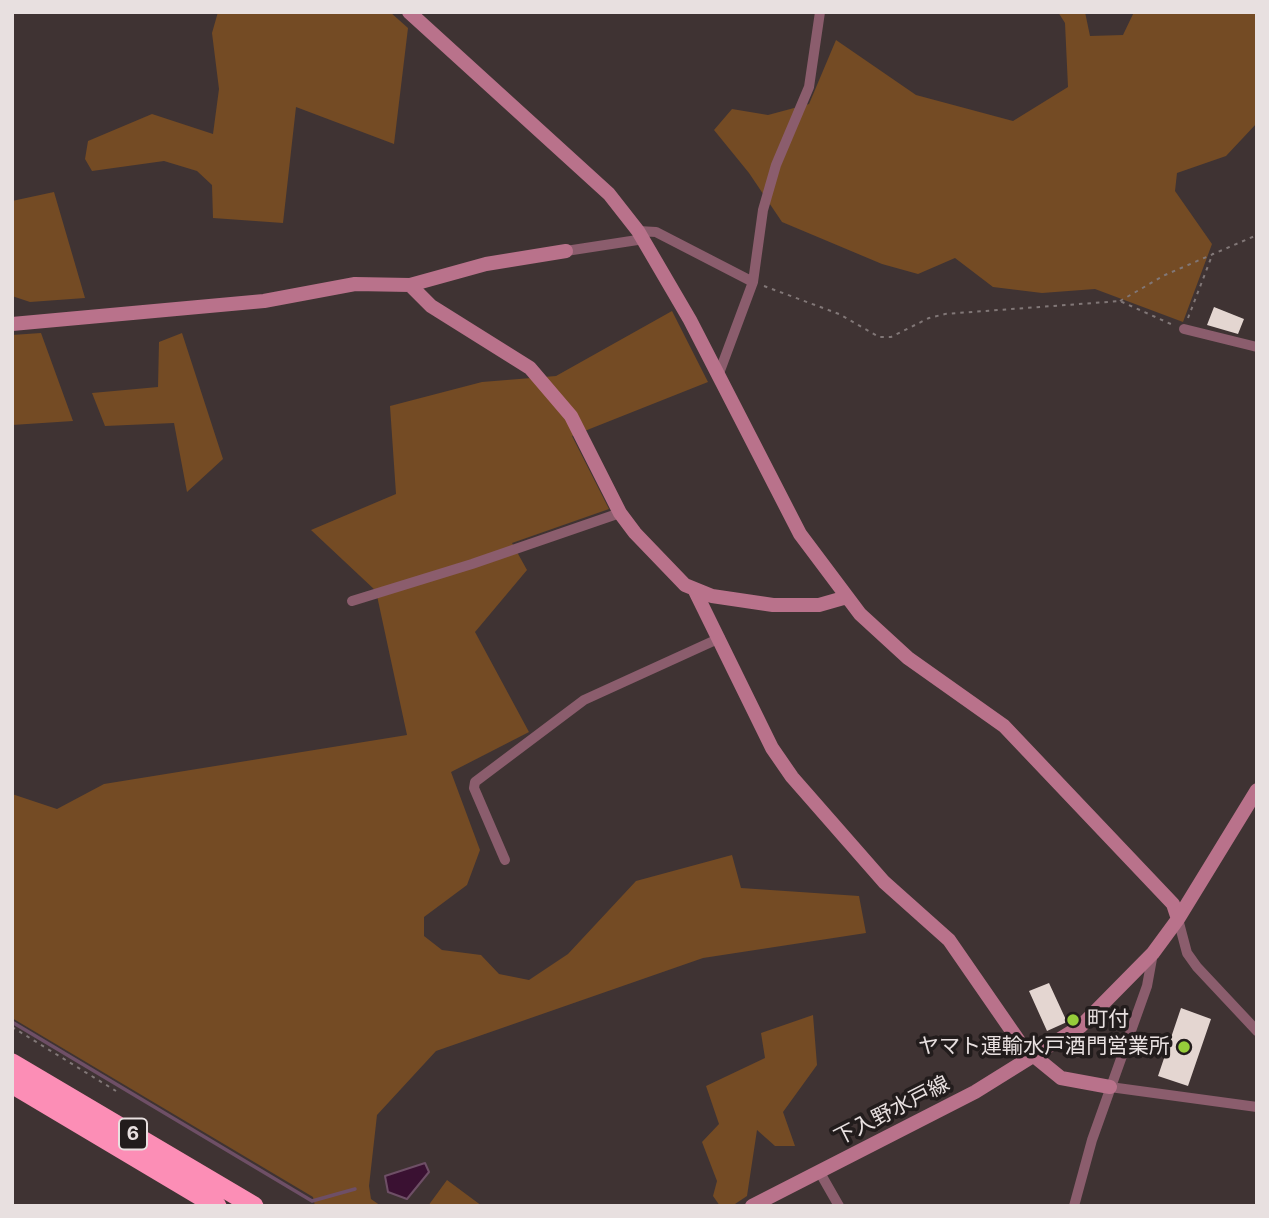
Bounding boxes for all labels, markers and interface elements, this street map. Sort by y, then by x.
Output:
place label: 町付 [1087,1007,1129,1033]
marker: 町付 [1065,1012,1081,1028]
place label: ヤマト運輸水戸酒門営業所 [918,1034,1170,1060]
marker: ヤマト運輸水戸酒門営業所 [1176,1039,1192,1055]
street label: 下入野水戸線 [830,1071,954,1151]
road number: 6 [119,1118,147,1150]

